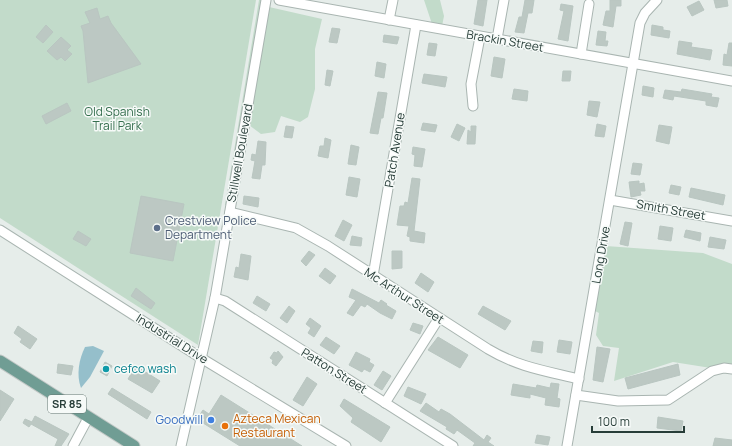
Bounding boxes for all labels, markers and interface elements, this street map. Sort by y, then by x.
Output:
street label: Brackin Street [465,25,545,56]
street label: Stillwell Boulevard [222,102,257,203]
park label: Old Spanish Trail Park [84,103,150,134]
street label: Patch Avenue [380,111,409,189]
street label: Smith Street [635,195,707,224]
place label: Crestview Police Department [165,212,257,243]
marker: Crestview Police Department [152,223,162,233]
street label: Long Drive [587,225,614,285]
street label: Mc Arthur Street [361,263,448,328]
street label: Industrial Drive [133,310,212,368]
street label: Patton Street [298,344,370,398]
place label: cefco wash [114,360,176,377]
marker: cefco wash [101,364,111,374]
road number: SR 85 [48,395,86,413]
scale bar [592,408,684,434]
place label: Azteca Mexican Restaurant [233,410,321,441]
place label: Goodwill [156,411,203,428]
text: 100 m [598,413,630,430]
marker: Goodwill [206,415,216,425]
marker: Azteca Mexican Restaurant [220,421,230,431]

